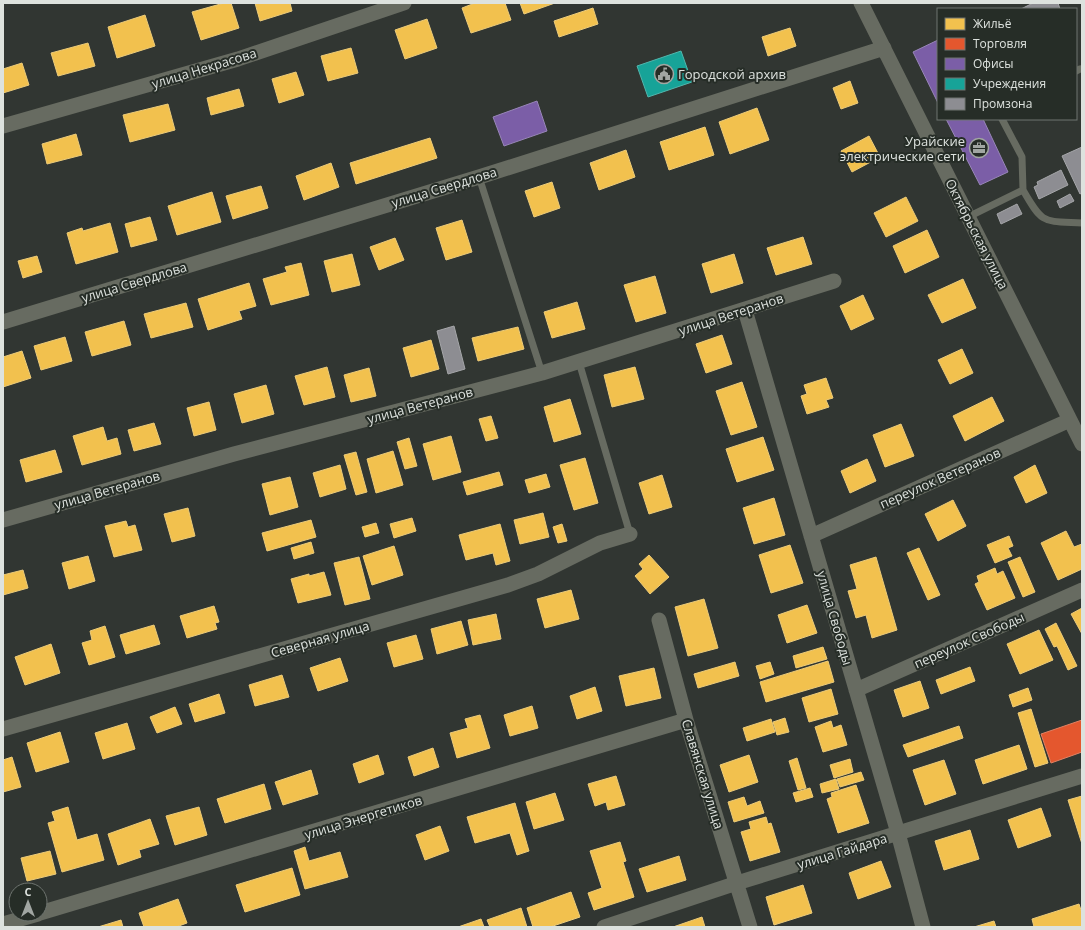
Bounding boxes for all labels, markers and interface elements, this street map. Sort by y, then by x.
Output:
legend [937,8,1077,120]
text: Жильё [973,15,1012,32]
text: Торговля [973,35,1027,52]
street label: улица Некрасова [150,44,258,92]
text: Офисы [973,55,1014,72]
public building icon: Городской архив [653,63,675,85]
place label: Городской архив [678,65,786,83]
text: Учреждения [973,75,1046,92]
text: Промзона [973,95,1032,112]
place label: Урайские электрические сети [840,132,965,165]
office icon: Урайские электрические сети [968,137,990,159]
street label: улица Свердлова [389,162,499,212]
street label: Октябрьская улица [941,176,1013,292]
street label: улица Свердлова [79,257,189,307]
street label: улица Ветеранов [676,289,786,339]
street label: улица Ветеранов [365,382,475,428]
street label: переулок Ветеранов [877,443,1003,513]
street label: улица Ветеранов [52,466,162,514]
street label: улица Свободы [813,569,857,667]
street label: переулок Свободы [911,608,1027,672]
street label: Северная улица [269,616,371,662]
street label: Славянская улица [678,717,728,831]
street label: улица Энергетиков [302,791,424,843]
street label: улица Гайдара [795,829,889,873]
north arrow [8,882,48,922]
text: С [24,884,32,899]

